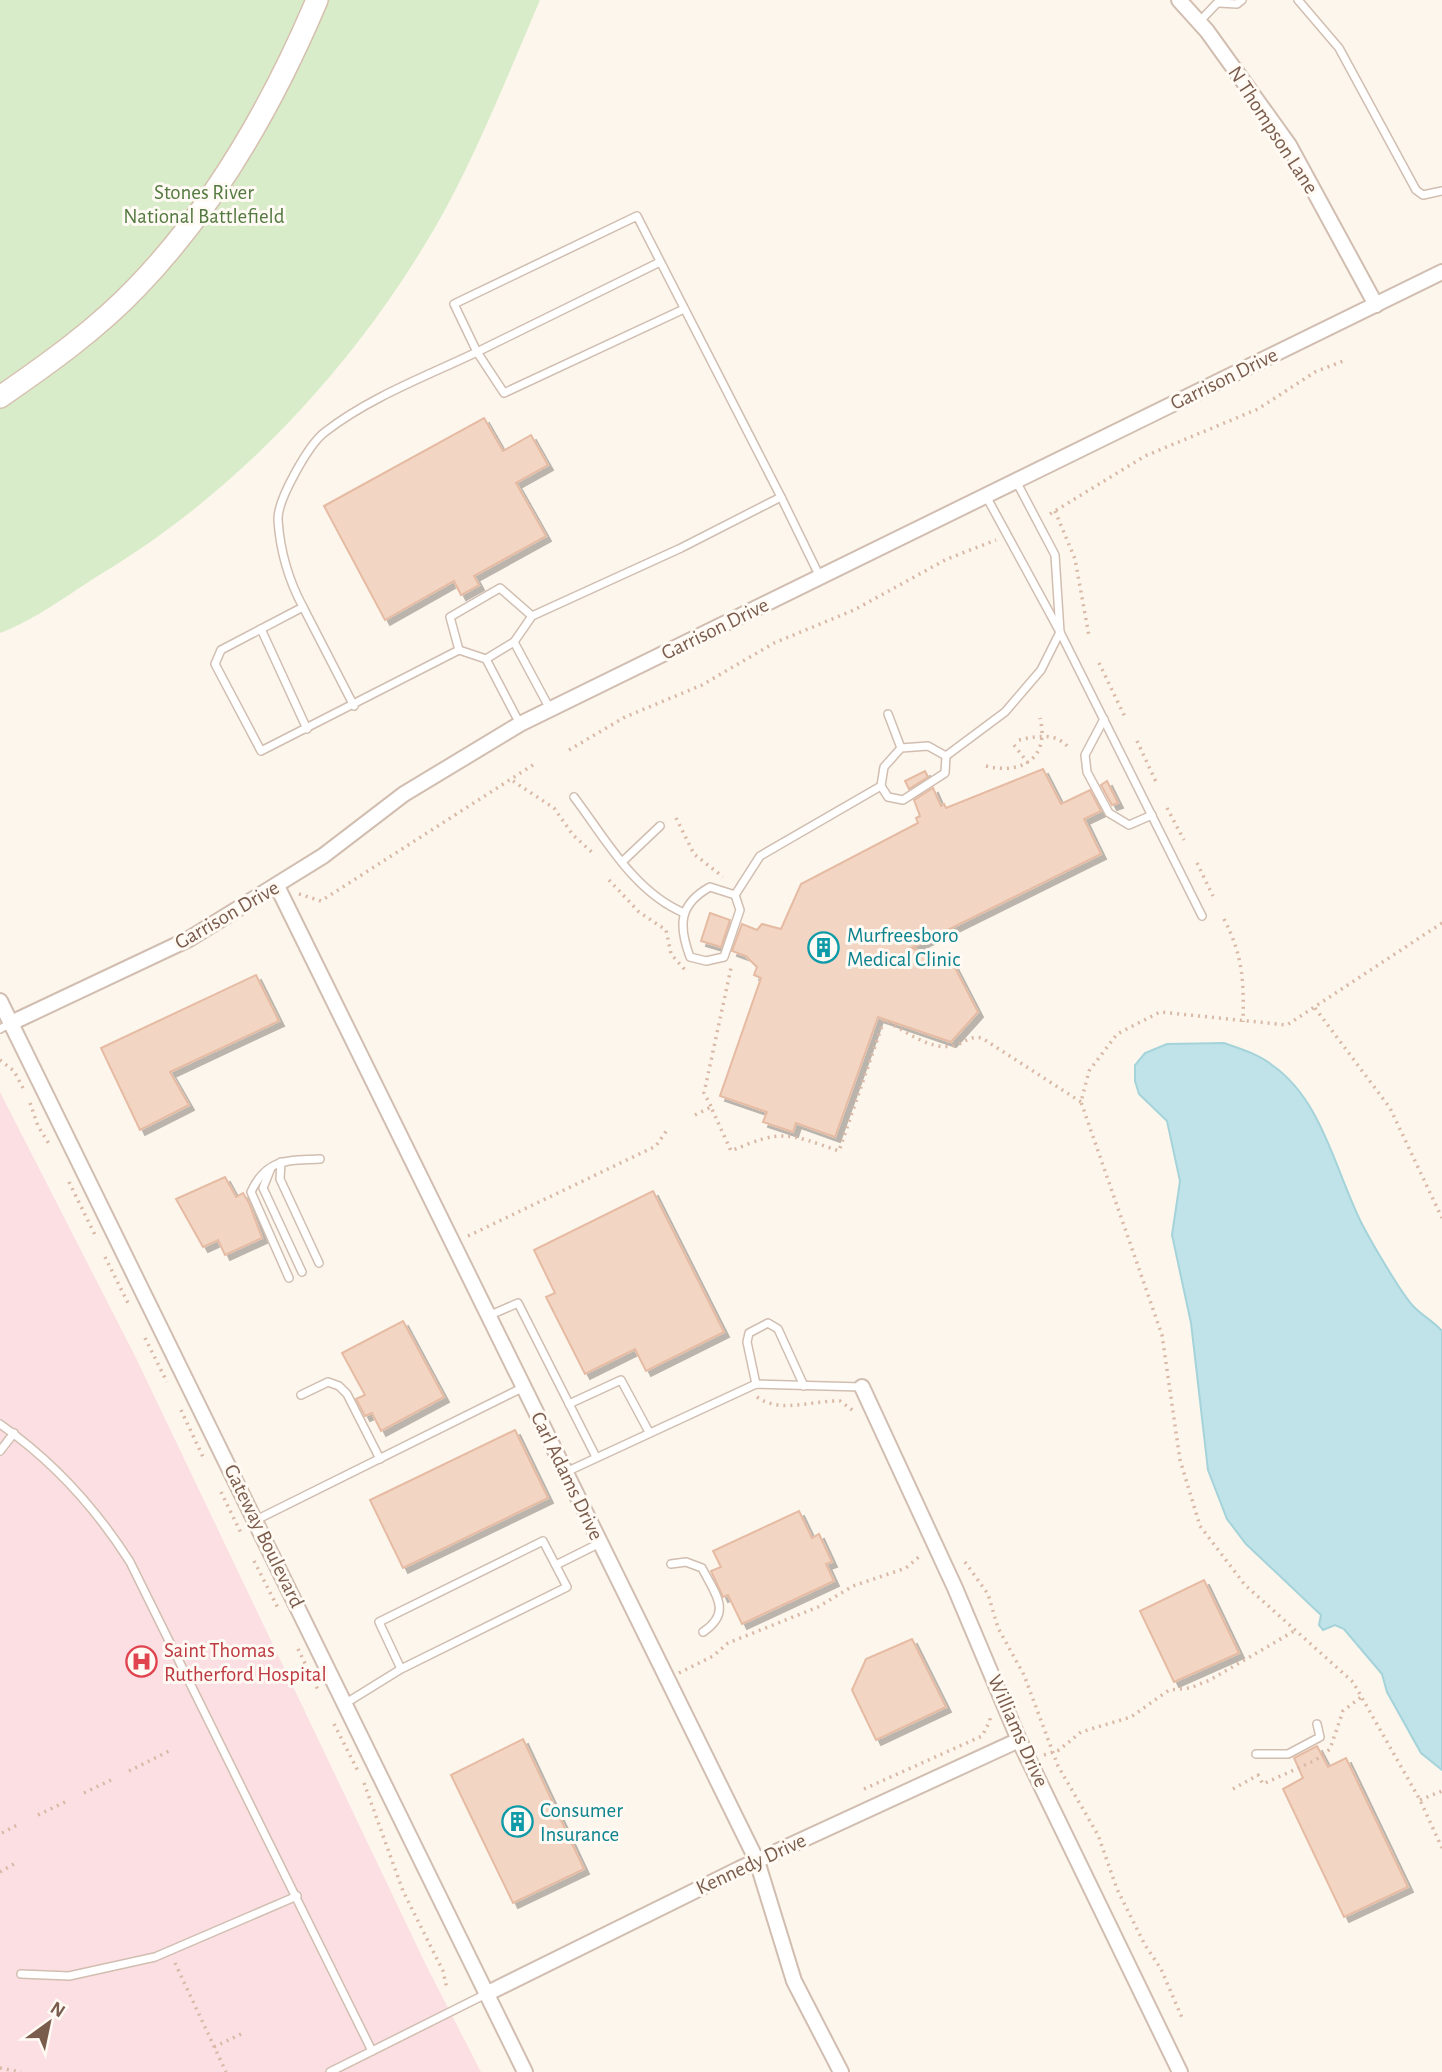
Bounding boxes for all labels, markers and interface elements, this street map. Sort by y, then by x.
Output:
street label: N Thompson Lane [1224,63,1322,197]
park label: Stones River National Battlefield [123,182,285,227]
street label: Garrison Drive [1167,344,1281,414]
street label: Garrison Drive [658,594,772,664]
street label: Garrison Drive [171,877,283,953]
place label: Murfreesboro Medical Clinic [847,925,960,970]
building icon: Murfreesboro Medical Clinic [807,930,841,964]
street label: Carl Adams Drive [527,1409,607,1543]
street label: Gateway Boulevard [220,1461,308,1611]
place label: Saint Thomas Rutherford Hospital [164,1640,327,1685]
hospital icon: Saint Thomas Rutherford Hospital [124,1645,158,1679]
street label: Williams Drive [984,1672,1052,1790]
place label: Consumer Insurance [540,1800,623,1845]
building icon: Consumer Insurance [500,1805,534,1839]
street label: Kennedy Drive [693,1829,809,1899]
north arrow [14,1988,84,2058]
text: N [47,1998,68,2022]

